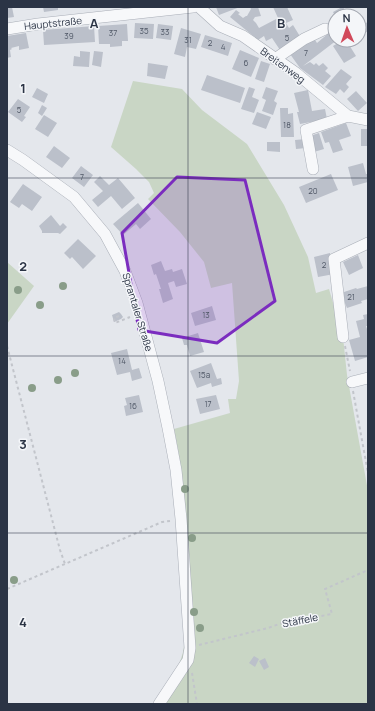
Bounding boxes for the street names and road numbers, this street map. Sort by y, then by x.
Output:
street label: Hauptstraße [23,13,83,33]
street label: Breitenweg [258,44,308,86]
street label: Sprantaler Straße [119,271,157,353]
street label: Stäffele [281,610,319,630]

